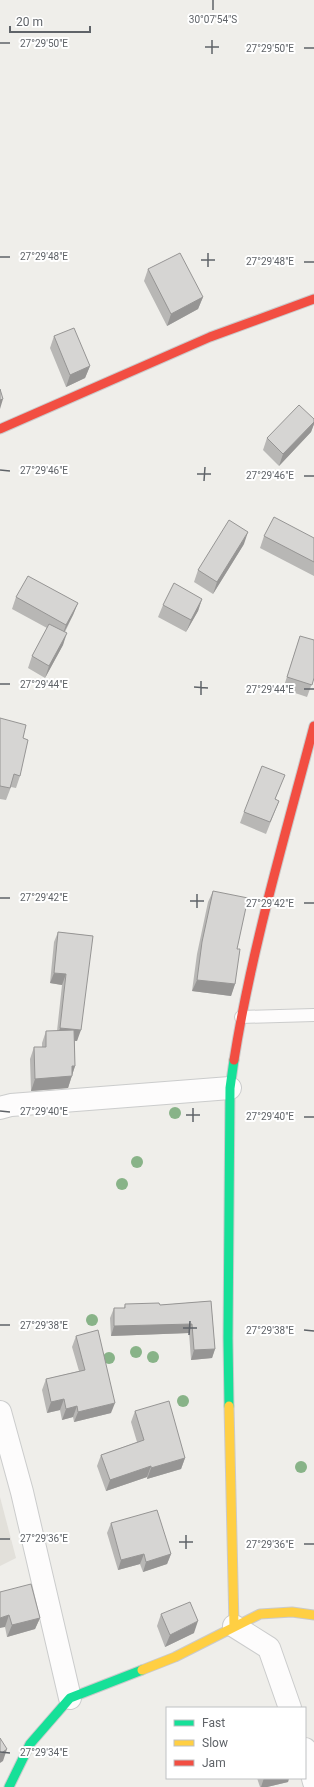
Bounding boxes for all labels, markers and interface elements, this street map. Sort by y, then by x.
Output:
scale bar [10,8,90,34]
text: 30°07'54"S [189,14,237,25]
text: 20 m [16,15,43,29]
text: 27°29'50"E [20,38,68,49]
text: 27°29'50"E [246,43,294,54]
text: 27°29'48"E [20,251,68,262]
text: 27°29'48"E [246,256,294,267]
text: 27°29'46"E [20,465,68,476]
text: 27°29'46"E [246,470,294,481]
text: 27°29'44"E [20,679,68,690]
text: 27°29'44"E [246,684,294,695]
text: 27°29'42"E [20,892,68,903]
text: 27°29'42"E [246,898,294,909]
text: 27°29'40"E [20,1106,68,1117]
text: 27°29'40"E [246,1111,294,1122]
text: 27°29'38"E [20,1320,68,1331]
text: 27°29'38"E [246,1325,294,1336]
text: 27°29'36"E [20,1533,68,1544]
text: 27°29'36"E [246,1539,294,1550]
legend [166,1707,306,1779]
text: Fast [202,1716,225,1730]
text: Slow [202,1736,228,1750]
text: 27°29'34"E [20,1747,68,1758]
text: Jam [202,1756,226,1770]

